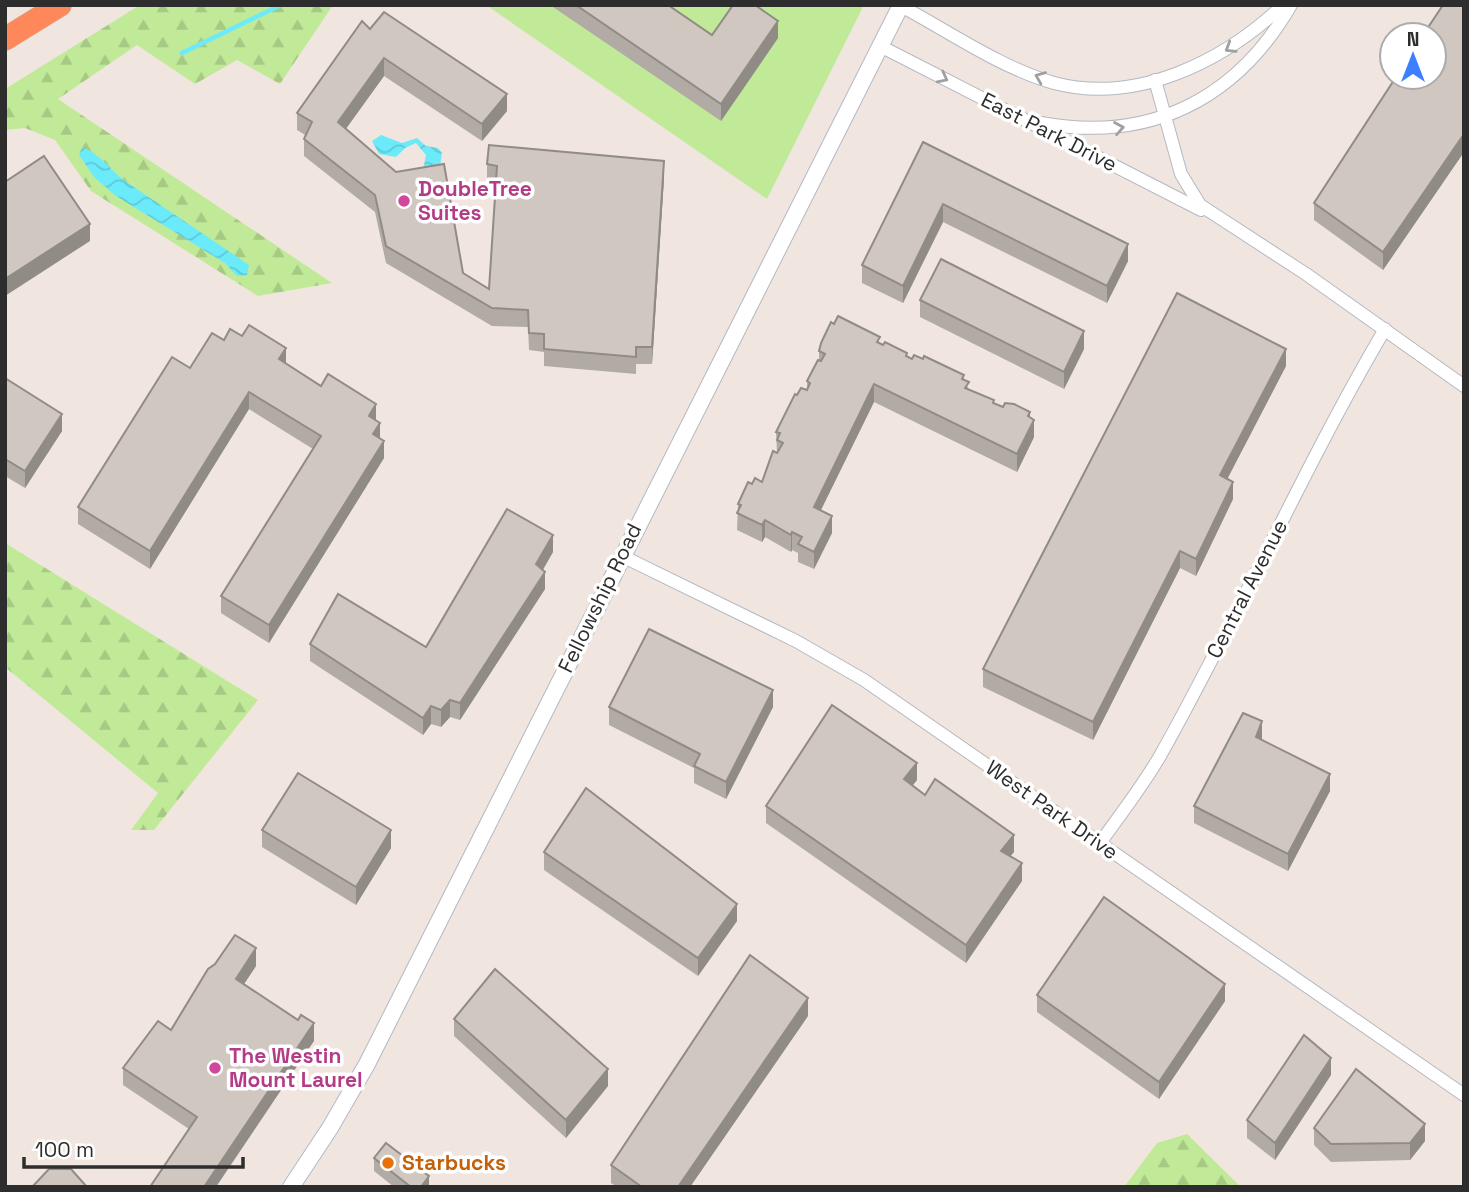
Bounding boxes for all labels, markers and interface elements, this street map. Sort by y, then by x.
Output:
north arrow [1378,21,1448,91]
text: N [1407,27,1419,52]
one-way arrow [1225,40,1238,53]
one-way arrow [936,70,948,83]
one-way arrow [1034,71,1047,85]
street label: East Park Drive [977,86,1122,177]
one-way arrow [1113,121,1124,136]
place label: DoubleTree Suites [418,175,532,226]
marker: DoubleTree Suites [396,193,412,209]
street label: Central Avenue [1200,515,1293,663]
street label: Fellowship Road [552,519,647,677]
street label: West Park Drive [981,754,1124,865]
place label: The Westin Mount Laurel [229,1042,363,1093]
marker: The Westin Mount Laurel [207,1060,223,1076]
scale bar [24,1126,243,1170]
text: 100 m [35,1136,94,1163]
place label: Starbucks [402,1149,506,1176]
marker: Starbucks [380,1155,396,1171]

